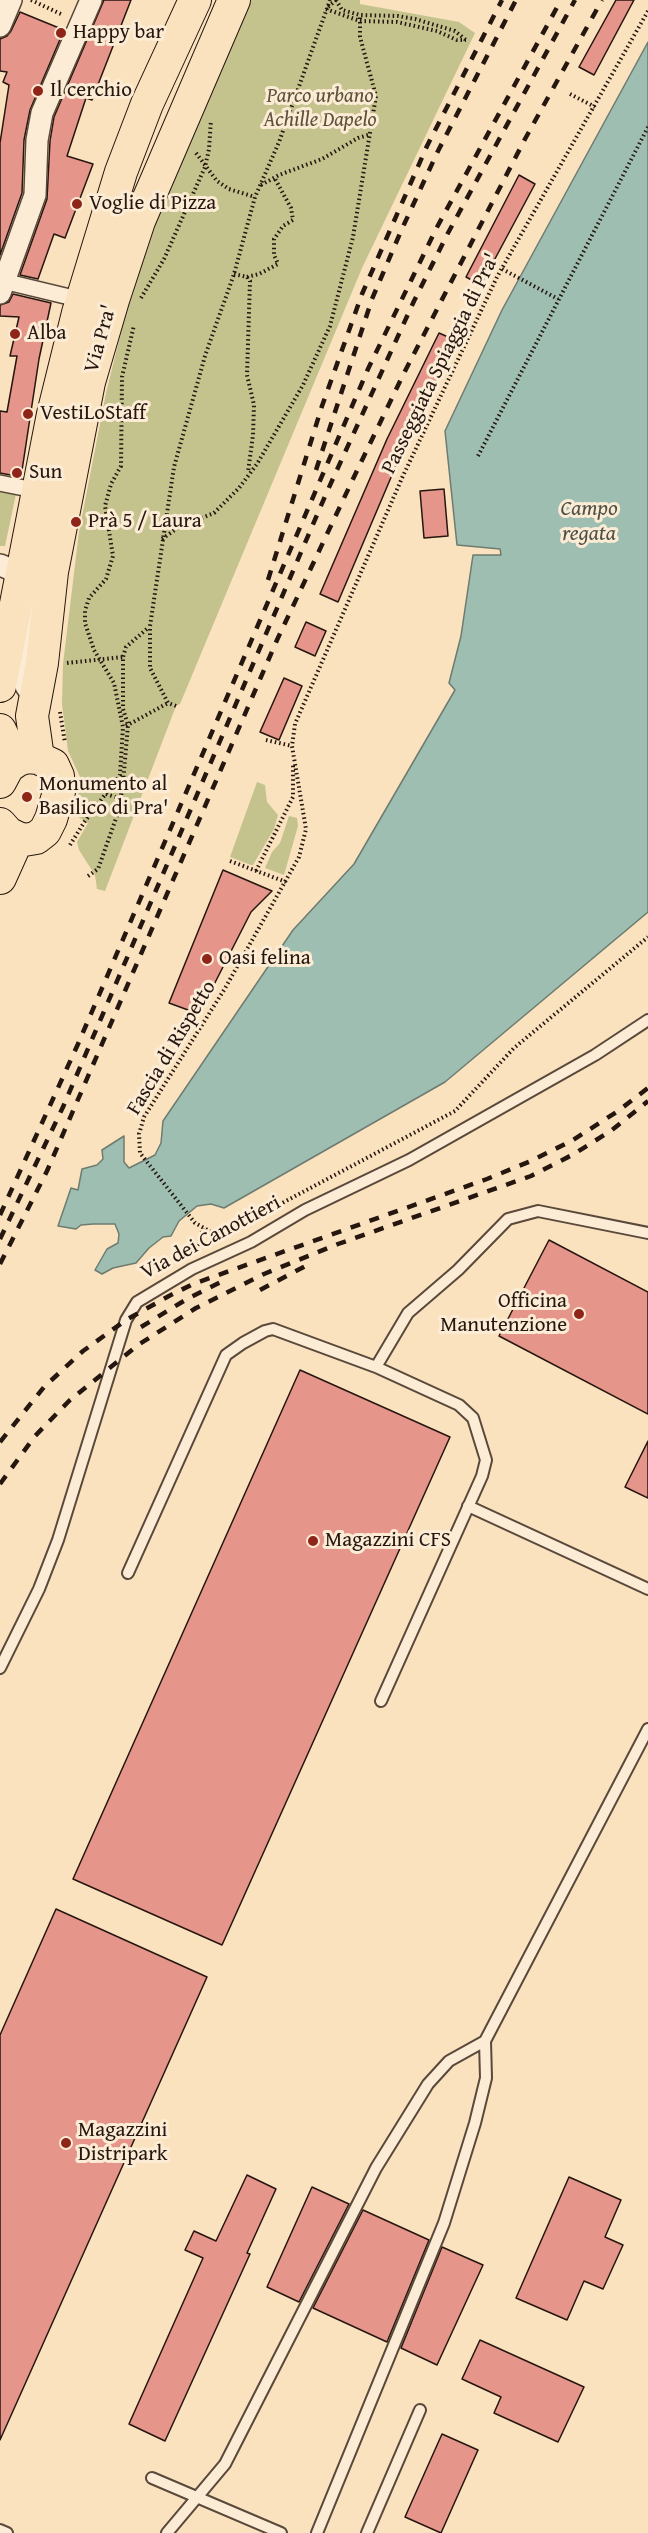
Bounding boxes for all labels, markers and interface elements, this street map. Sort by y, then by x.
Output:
place label: Happy bar [73,20,164,46]
marker: Happy bar [54,26,68,40]
place label: Il cerchio [50,78,132,104]
marker: Il cerchio [31,84,45,98]
park label: Parco urbano Achille Dapelo [263,84,377,134]
place label: Voglie di Pizza [89,191,216,217]
marker: Voglie di Pizza [70,197,84,211]
street label: Passeggiata Spiaggia di Pra' [377,250,505,478]
street label: Via Pra' [79,302,123,376]
place label: Alba [27,321,66,347]
marker: Alba [8,327,22,341]
place label: VestiLoStaff [40,401,146,427]
marker: VestiLoStaff [21,407,35,421]
place label: Sun [29,460,62,486]
marker: Sun [10,466,24,480]
water label: Campo regata [560,496,618,548]
place label: Prà 5 / Laura [88,509,202,535]
marker: Prà 5 / Laura [69,515,83,529]
place label: Monumento al Basilico di Pra' [39,772,168,822]
marker: Monumento al Basilico di Pra' [20,790,34,804]
place label: Oasi felina [219,946,311,972]
marker: Oasi felina [200,952,214,966]
street label: Fascia di Rispetto [122,976,222,1120]
street label: Via dei Canottieri [137,1191,285,1285]
place label: Officina Manutenzione [440,1289,567,1339]
marker: Officina Manutenzione [572,1307,586,1321]
place label: Magazzini CFS [325,1528,451,1554]
marker: Magazzini CFS [306,1534,320,1548]
place label: Magazzini Distripark [78,2118,168,2168]
marker: Magazzini Distripark [59,2136,73,2150]

